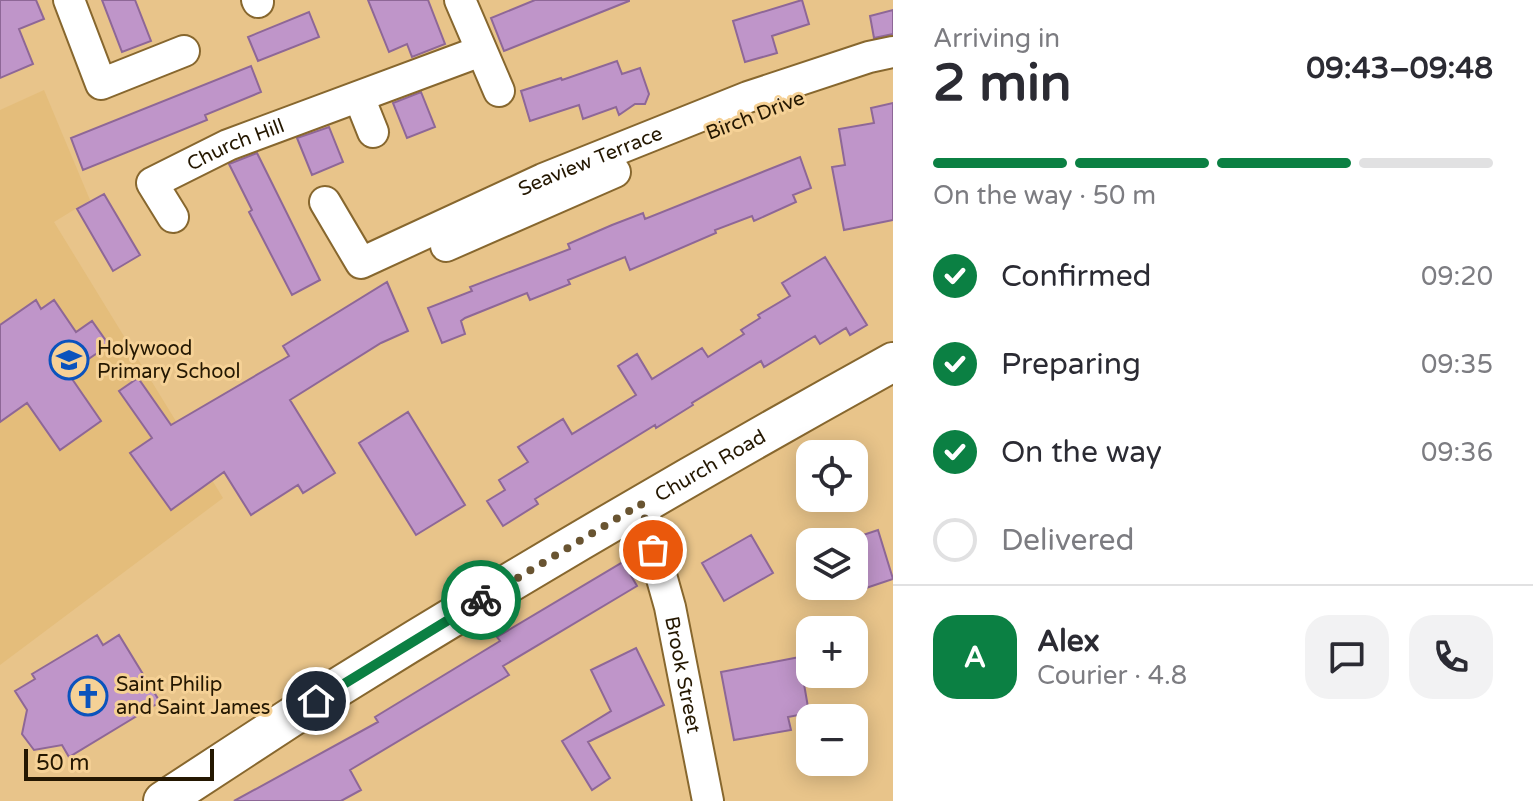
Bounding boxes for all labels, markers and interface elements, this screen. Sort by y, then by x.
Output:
text: Arriving in [933,23,1060,54]
text: 09:43–09:48 [1306,50,1493,87]
text: 2 min [933,52,1072,115]
street label: Birch Drive [703,86,808,146]
street label: Church Hill [183,114,288,177]
street label: Seaview Terrace [515,121,666,202]
text: On the way · 50 m [933,180,1156,211]
icon: check [933,254,977,298]
text: Confirmed [1001,258,1152,295]
text: 09:20 [1421,261,1493,292]
place label: Holywood Primary School [97,337,241,384]
school or university icon: Holywood Primary School [48,339,90,381]
icon: check [933,342,977,386]
text: Preparing [1001,346,1141,383]
text: 09:35 [1421,349,1493,380]
street label: Church Road [651,425,770,507]
icon: check [933,430,977,474]
text: On the way [1001,434,1162,471]
text: 09:36 [1421,437,1493,468]
map controls [796,440,868,776]
button: locate [796,440,868,512]
pin [619,516,687,584]
text: Delivered [1001,522,1135,559]
icon: bag [631,528,675,572]
button: layers [796,528,868,600]
courier [441,560,521,640]
icon: bike [459,578,503,622]
street label: Brook Street [659,614,706,736]
button: chat [1305,615,1389,699]
button: phone [1409,615,1493,699]
button: + [796,616,868,688]
text: Alex [1037,623,1100,660]
text: A [964,639,986,676]
text: Courier · 4.8 [1037,660,1187,691]
pin [282,667,350,735]
place label: Saint Philip and Saint James [116,673,270,720]
church icon: Saint Philip and Saint James [67,675,109,717]
icon: home [294,679,338,723]
button: − [796,704,868,776]
scale bar [24,745,214,781]
text: 50 m [36,750,90,776]

